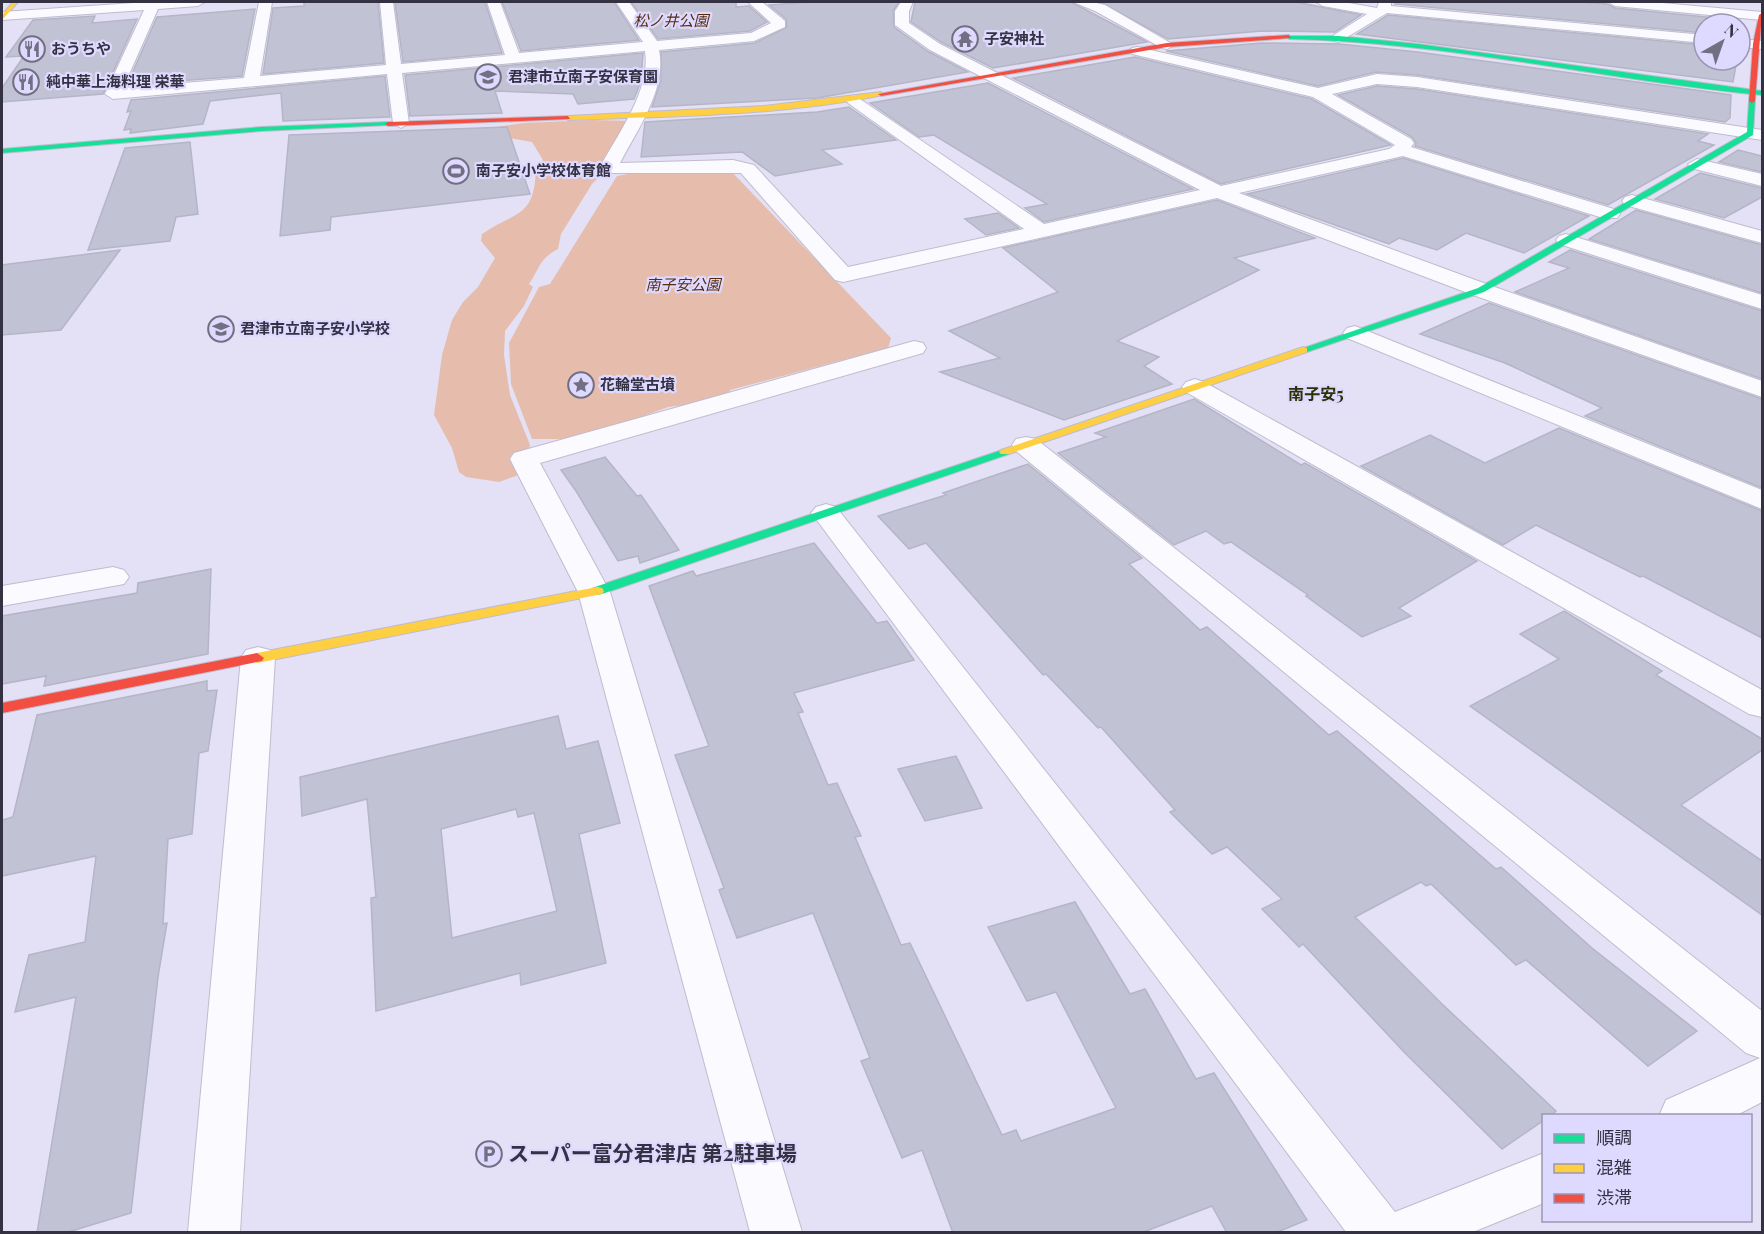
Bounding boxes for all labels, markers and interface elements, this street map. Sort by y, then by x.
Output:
park label: 松ノ井公園 [633,10,710,30]
north arrow [1692,12,1752,72]
text: N [1721,18,1743,42]
temple icon: 子安神社 [950,24,980,54]
place label: 子安神社 [984,28,1044,48]
restaurant icon: おうちや [17,34,47,64]
place label: おうちや [51,38,111,58]
school or university icon: 君津市立南子安保育園 [473,62,503,92]
place label: 君津市立南子安保育園 [508,66,658,86]
restaurant icon: 純中華上海料理 栄華 [11,67,41,97]
place label: 純中華上海料理 栄華 [46,71,185,91]
sports icon: 南子安小学校体育館 [441,156,471,186]
place label: 南子安小学校体育館 [476,160,611,180]
park label: 南子安公園 [645,274,722,294]
school or university icon: 君津市立南子安小学校 [206,314,236,344]
place label: 君津市立南子安小学校 [240,318,390,338]
place icon: 花輪堂古墳 [566,370,596,400]
place label: 花輪堂古墳 [600,374,675,394]
district label: 南子安5 [1288,383,1344,404]
legend [1542,1114,1752,1222]
text: 順調 [1596,1125,1632,1149]
place label: スーパー富分君津店 第2駐車場 [508,1138,797,1166]
parking icon: スーパー富分君津店 第2駐車場 [474,1139,504,1169]
text: 混雑 [1596,1155,1632,1179]
text: 渋滞 [1596,1185,1632,1209]

